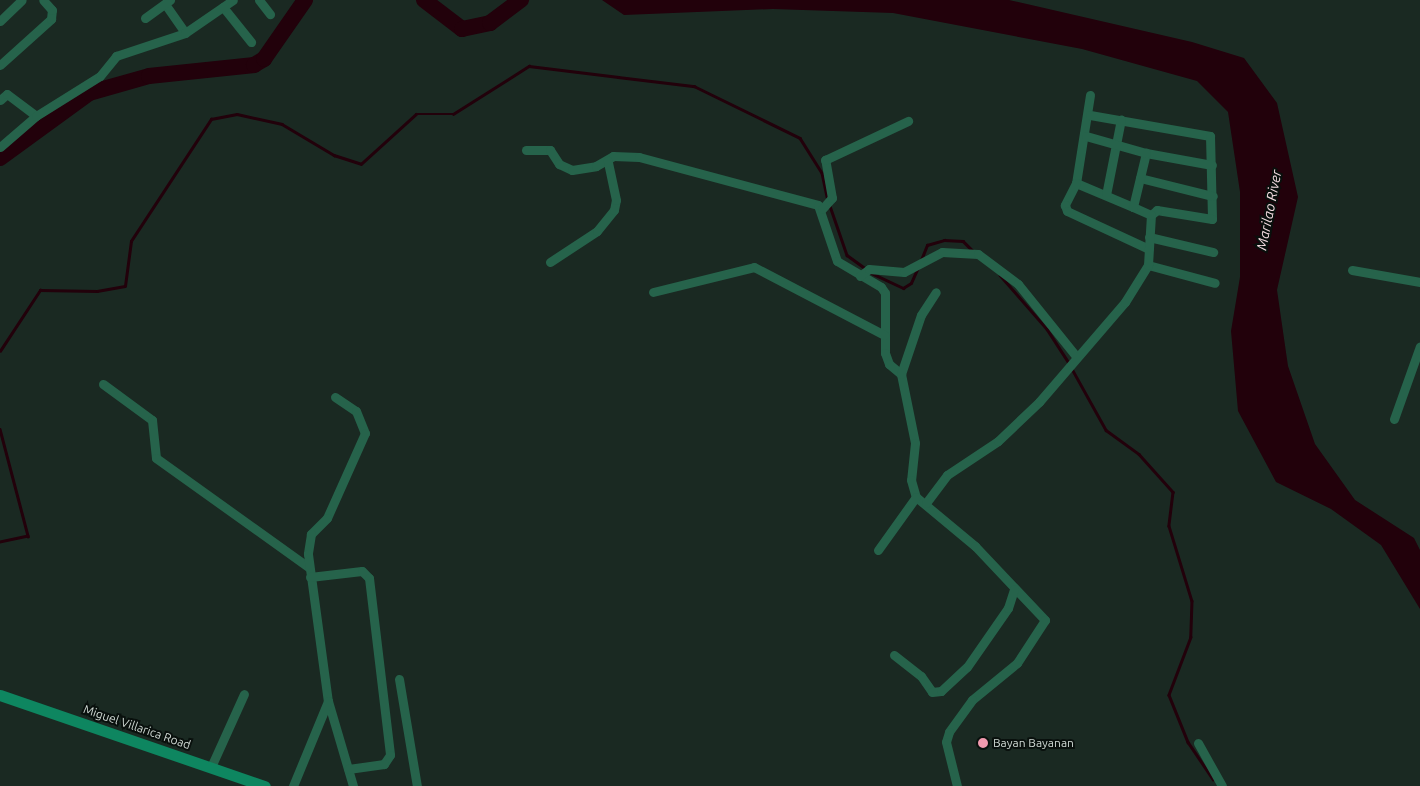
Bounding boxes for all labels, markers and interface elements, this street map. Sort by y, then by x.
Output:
water label: Marilao River [1253,168,1285,252]
street label: Miguel Villarica Road [81,702,193,752]
place label: Bayan Bayanan [993,736,1074,750]
marker: Bayan Bayanan [977,737,989,749]

